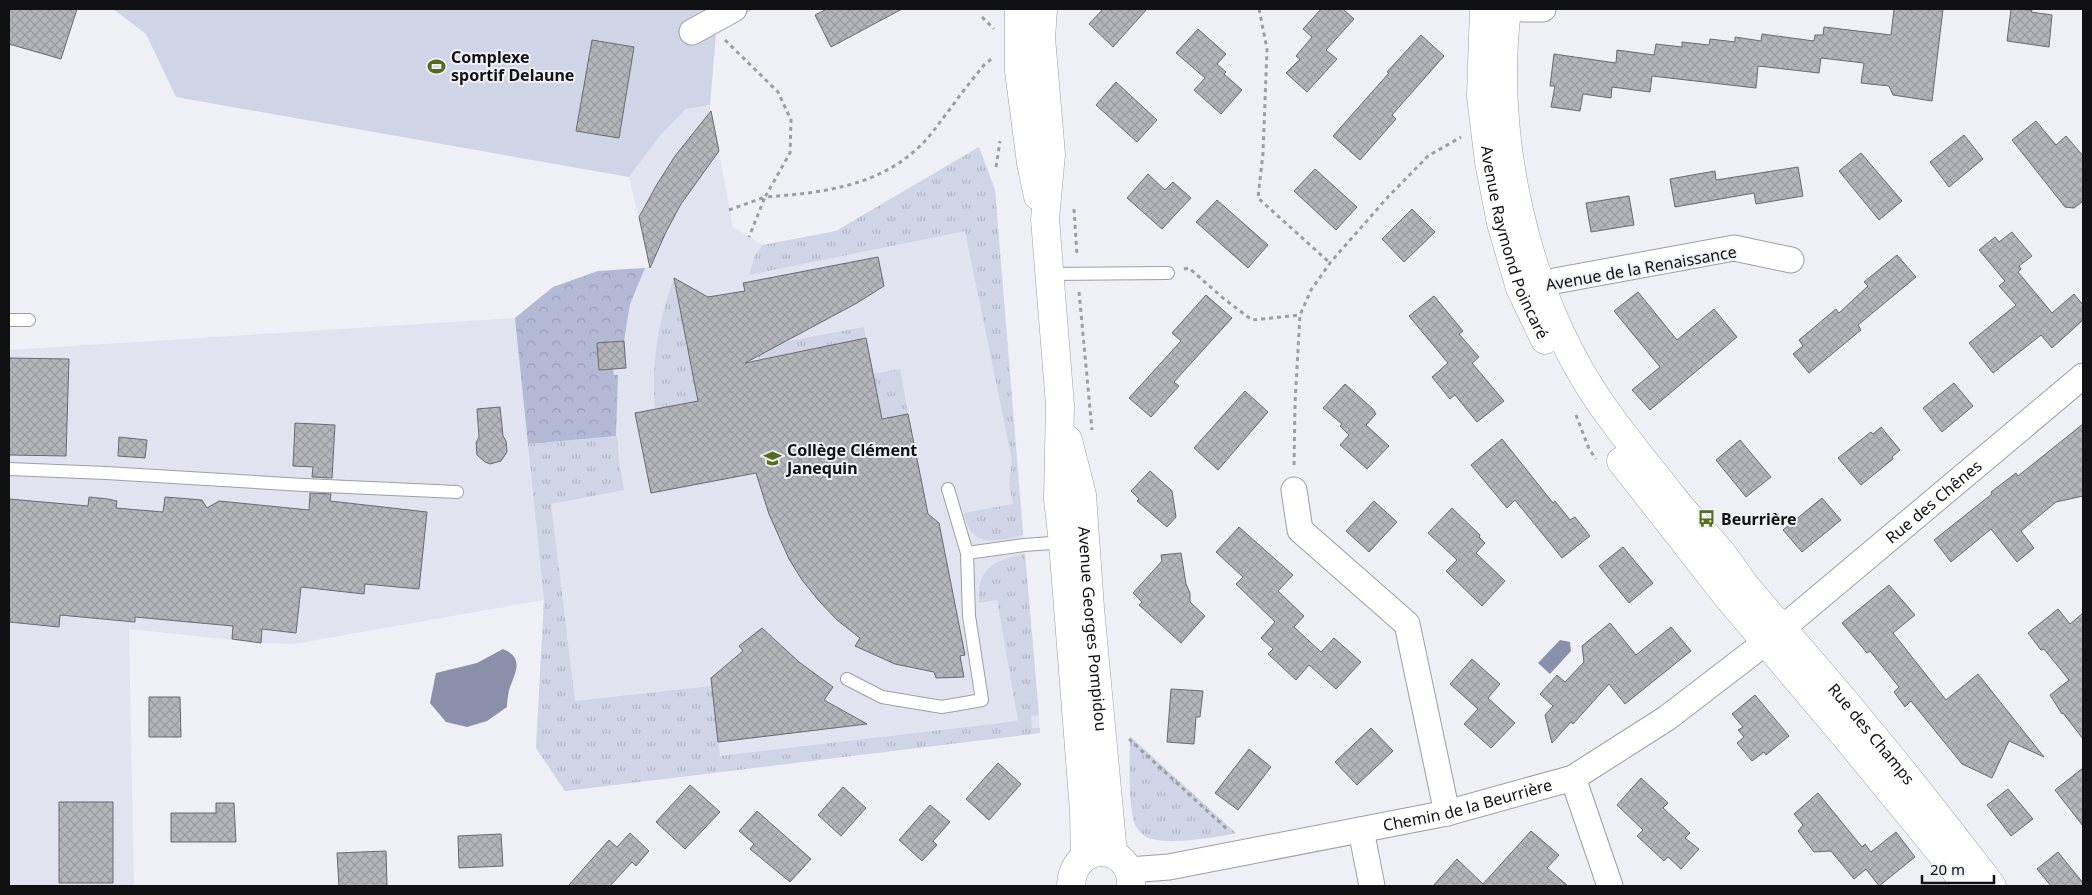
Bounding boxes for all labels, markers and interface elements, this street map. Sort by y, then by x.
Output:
place label: Complexe sportif Delaune [451,46,574,86]
sports icon: Complexe sportif Delaune [427,56,447,76]
street label: Avenue Raymond Poincaré [1476,145,1554,343]
street label: Avenue de la Renaissance [1544,240,1738,296]
place label: Collège Clément Janequin [785,439,917,479]
school or university icon: Collège Clément Janequin [763,449,783,469]
street label: Rue des Chênes [1881,455,1986,548]
place label: Beurrière [1721,508,1797,530]
bus stop icon: Beurrière [1697,509,1717,529]
street label: Avenue Georges Pompidou [1073,526,1112,732]
street label: Rue des Champs [1823,679,1920,789]
street label: Chemin de la Beurrière [1381,773,1554,836]
scale bar [1922,852,1994,884]
text: 20 m [1930,859,1965,879]

